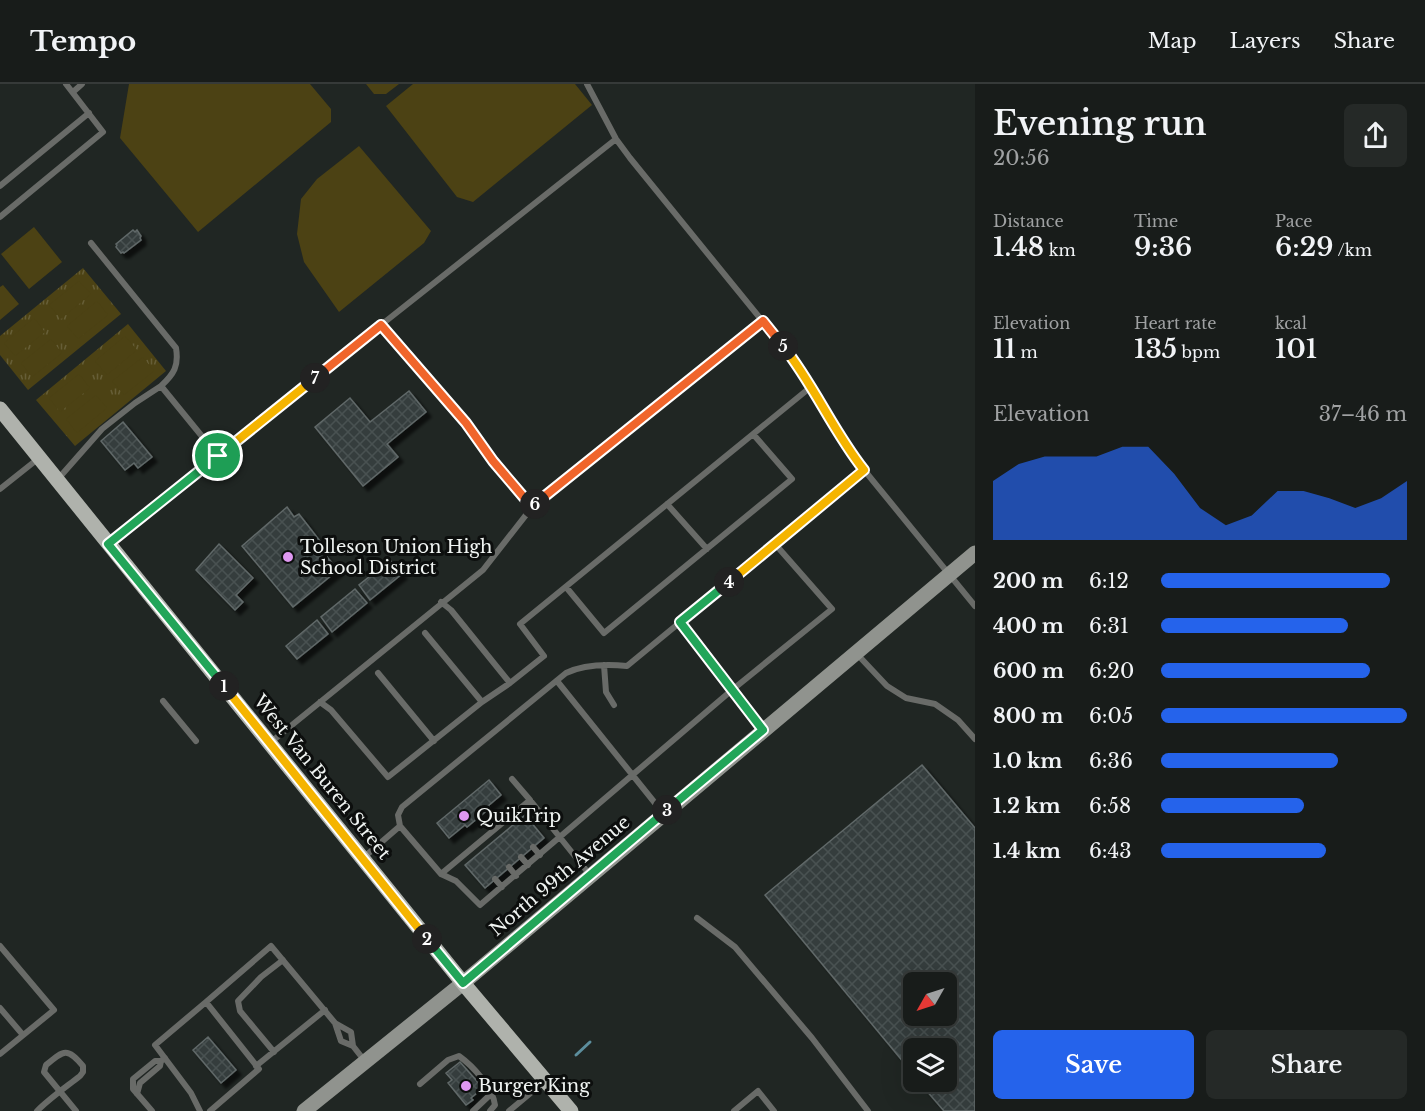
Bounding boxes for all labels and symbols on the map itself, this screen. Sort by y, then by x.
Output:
pin: 5 [768,331,798,361]
pin: 7 [300,363,330,393]
pin [192,430,243,481]
pin: 6 [520,489,550,519]
place label: Tolleson Union High School District [300,536,493,579]
marker: Tolleson Union High School District [281,550,295,564]
pin: 4 [714,567,744,597]
pin: 1 [209,671,239,701]
street label: West Van Buren Street [248,689,395,864]
pin: 3 [652,795,682,825]
place label: QuikTrip [476,805,561,827]
marker: QuikTrip [457,809,471,823]
street label: North 99th Avenue [486,811,634,941]
pin: 2 [412,924,442,954]
north arrow [903,972,957,1026]
place label: Burger King [478,1075,590,1097]
marker: Burger King [459,1079,473,1093]

